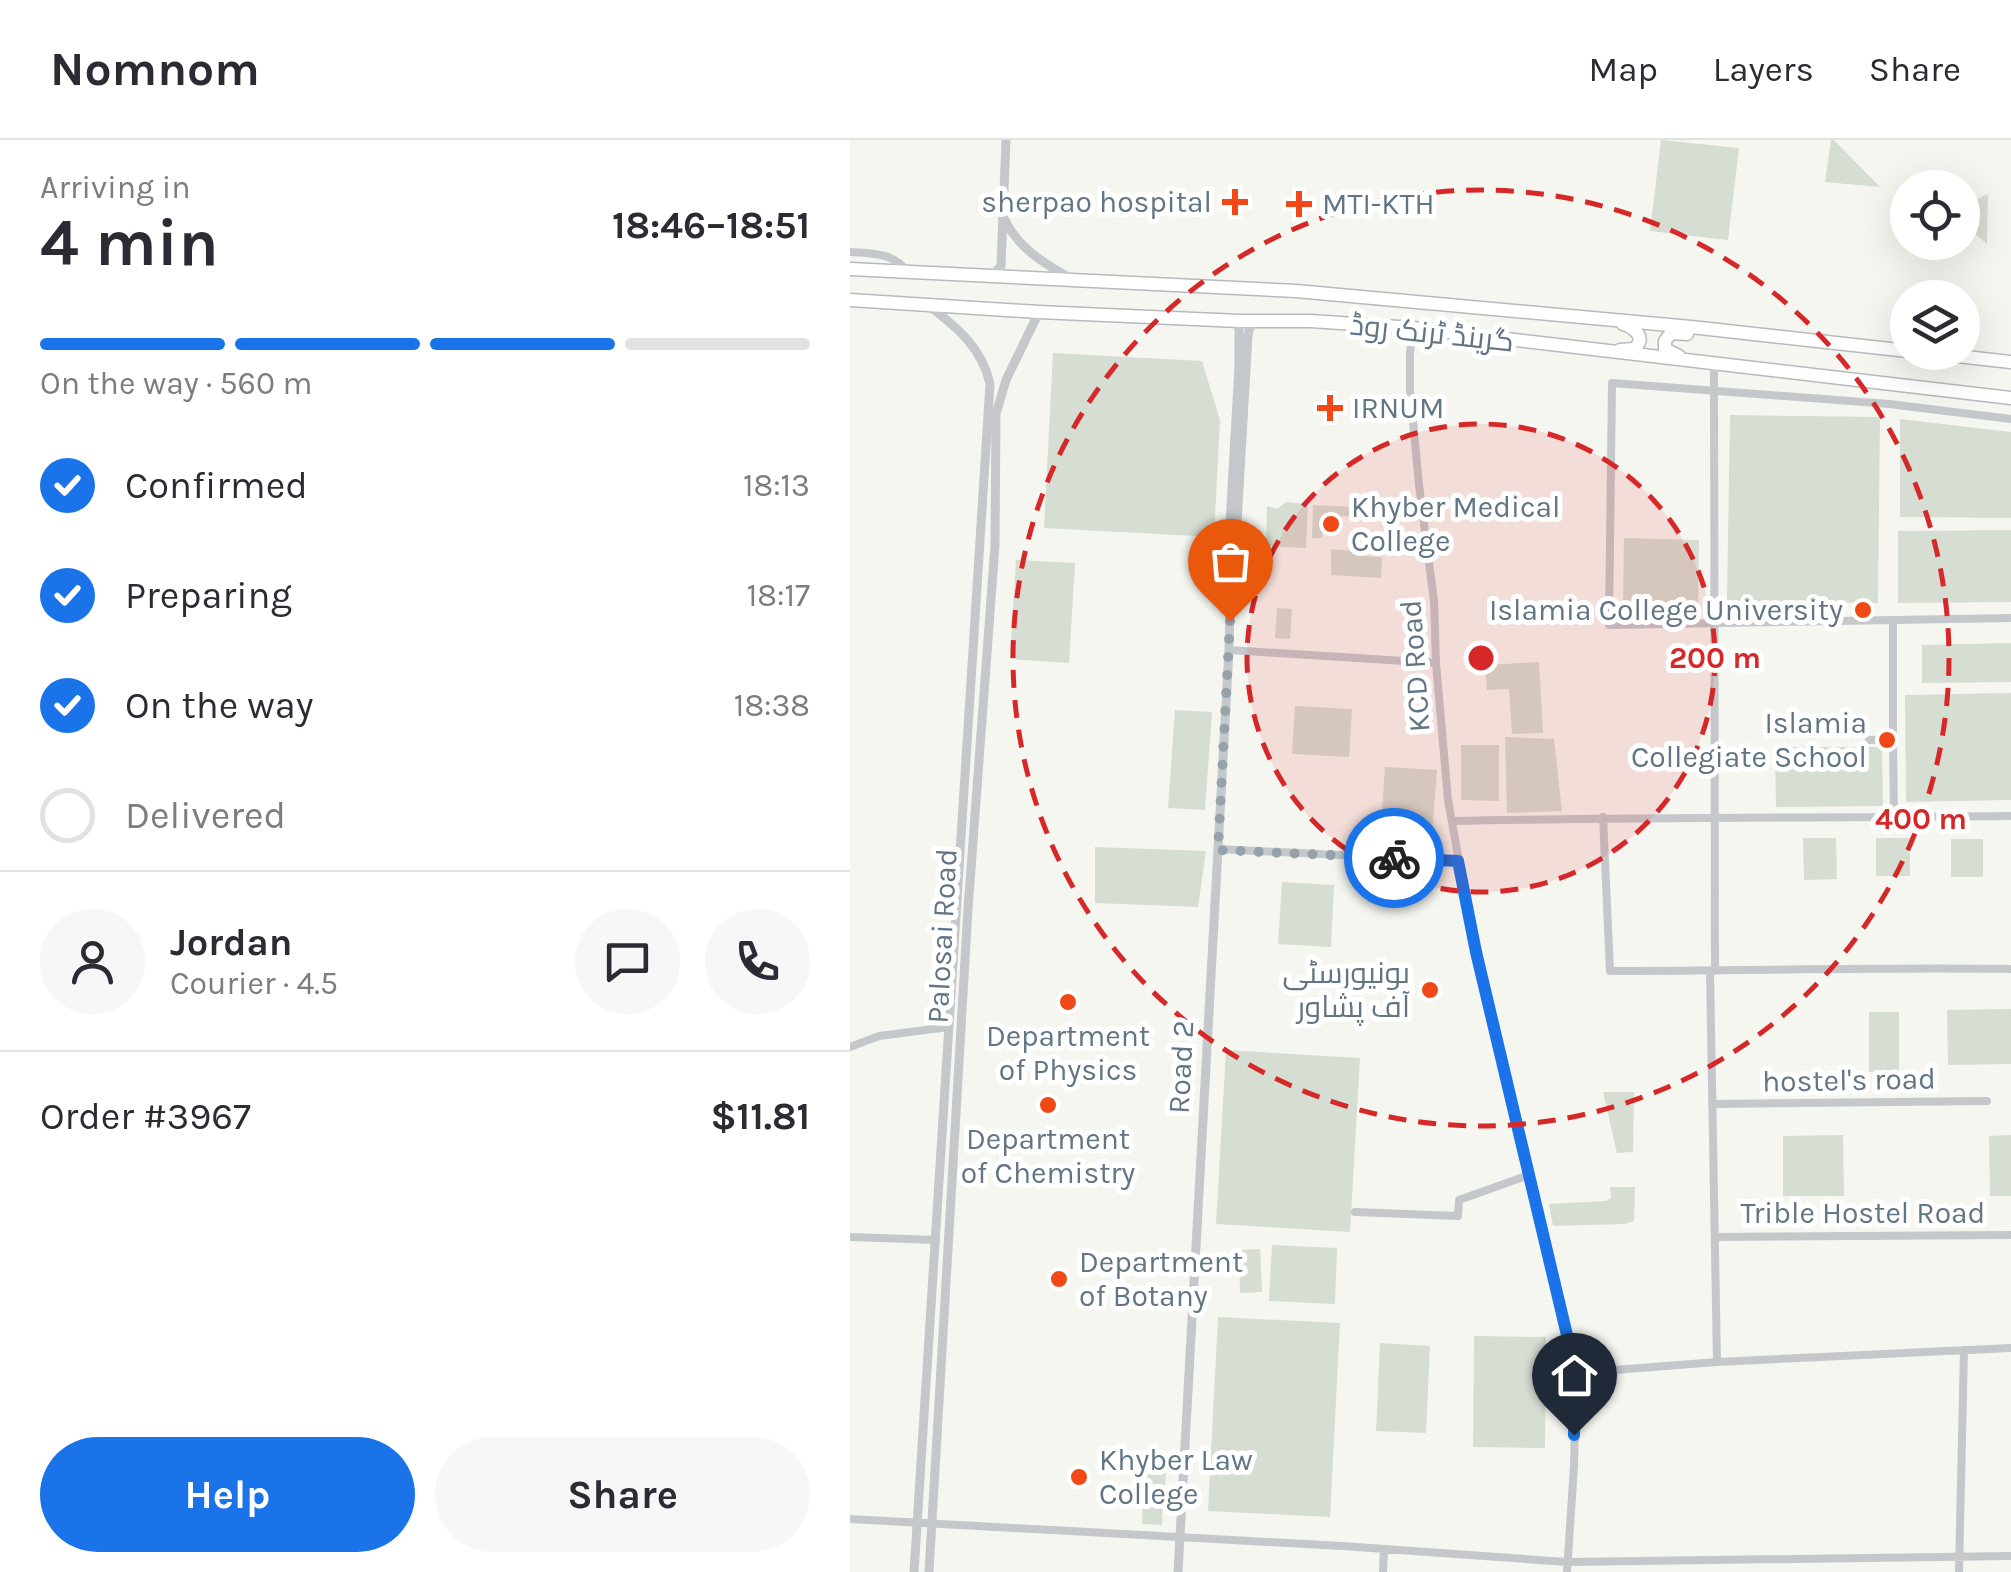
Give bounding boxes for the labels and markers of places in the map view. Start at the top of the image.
place label: sherpao hospital [981,184,1212,220]
place label: MTI-KTH [1322,186,1435,222]
marker: sherpao hospital [1222,189,1248,215]
marker: MTI-KTH [1286,191,1312,217]
place label: IRNUM [1352,390,1444,426]
marker: IRNUM [1317,395,1343,421]
place label: Khyber Medical College [1351,489,1560,559]
marker: Khyber Medical College [1320,513,1342,535]
pin [1188,519,1273,622]
place label: Islamia College University [1489,592,1843,628]
marker: Islamia College University [1852,599,1874,621]
centre of rings [1463,640,1499,676]
place label: Islamia Collegiate School [1631,705,1867,775]
marker: Islamia Collegiate School [1876,729,1898,751]
place label: یونیورسٹی آف پشاور [1282,955,1410,1026]
marker: یونیورسٹی آف پشاور [1419,979,1441,1001]
marker: Department of Physics [1057,991,1079,1013]
place label: Department of Physics [986,1018,1150,1088]
marker: Department of Chemistry [1037,1094,1059,1116]
place label: Department of Chemistry [961,1121,1135,1191]
place label: Department of Botany [1079,1244,1243,1314]
marker: Department of Botany [1048,1268,1070,1290]
pin [1532,1333,1617,1436]
place label: Khyber Law College [1099,1442,1253,1512]
marker: Khyber Law College [1068,1466,1090,1488]

